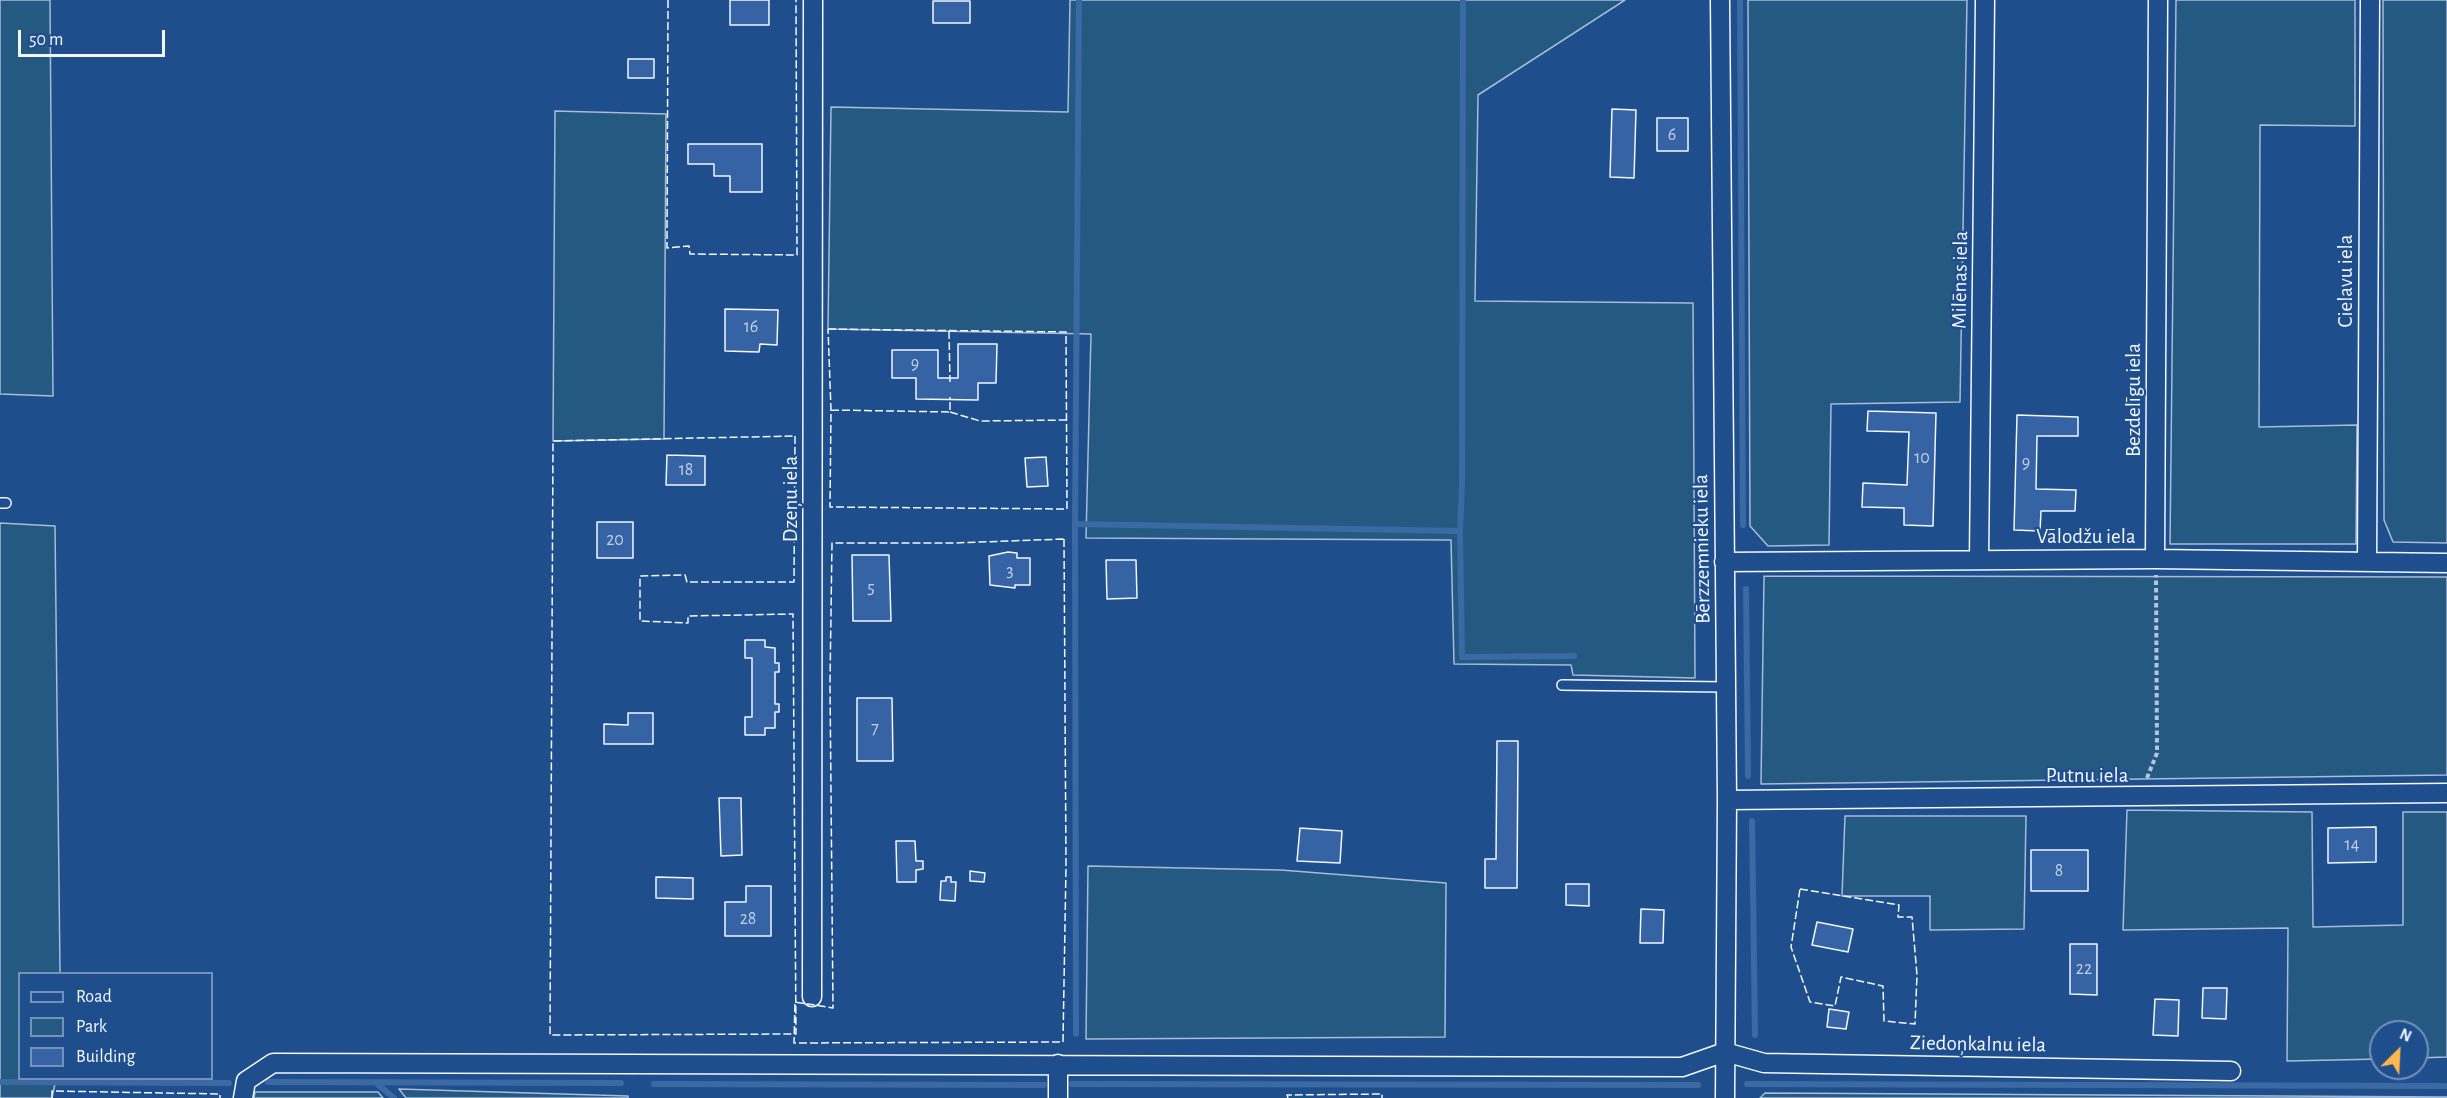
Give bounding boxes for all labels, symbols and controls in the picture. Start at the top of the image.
scale bar [21,18,168,56]
text: 50 m [29,31,63,49]
house number: 6 [1668,124,1676,146]
street label: Milēnas iela [1947,231,1973,329]
street label: Cielavu iela [2333,234,2359,328]
house number: 16 [744,316,758,338]
street label: Bezdelīgu iela [2121,343,2147,457]
house number: 9 [911,353,919,375]
house number: 10 [1914,447,1930,469]
house number: 9 [2022,452,2030,474]
street label: Dzeņu iela [778,456,804,542]
house number: 18 [679,459,693,481]
street label: Bērzzemnieku iela [1688,474,1716,624]
street label: Vālodžu iela [2036,524,2136,550]
house number: 20 [606,529,624,551]
house number: 3 [1006,560,1014,582]
house number: 5 [867,577,875,599]
house number: 7 [871,718,879,740]
street label: Putnu iela [2046,763,2128,789]
house number: 14 [2345,834,2359,856]
house number: 8 [2055,860,2063,882]
house number: 28 [740,908,756,930]
house number: 22 [2076,958,2092,980]
legend [18,972,213,1080]
text: Road [76,988,112,1006]
text: Park [76,1018,107,1036]
north arrow [2369,1020,2429,1080]
text: N [2397,1026,2414,1045]
street label: Ziedoņkalnu iela [1910,1030,2046,1058]
text: Building [76,1048,135,1066]

